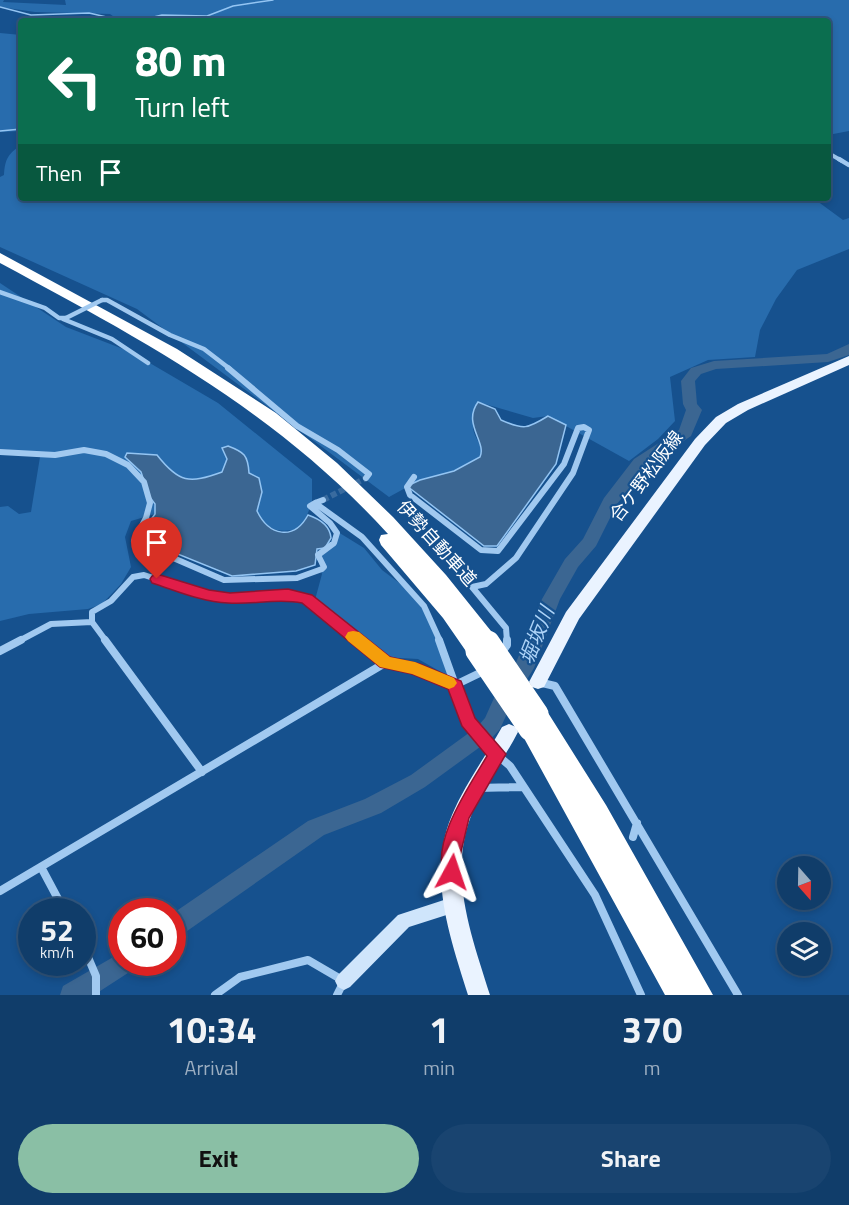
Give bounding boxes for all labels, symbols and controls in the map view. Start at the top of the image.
text: 80 m [135,28,227,92]
icon: left [36,42,114,120]
text: Turn left [135,86,229,127]
text: Then [36,156,82,190]
icon: arrive [94,156,127,189]
street label: 合ケ野松阪線 [603,425,689,527]
street label: 伊勢自動車道 [391,494,483,592]
pin [131,517,182,579]
icon: arrive [140,526,173,559]
water label: 堀坂川 [510,600,562,669]
position arrow [420,840,484,904]
north arrow [777,856,831,910]
map controls [777,856,831,976]
speed limit sign: 60 [108,898,186,976]
text: 52 [40,907,74,953]
button: layers [777,922,831,976]
text: km/h [40,941,74,964]
text: 10:34 [167,1002,257,1057]
text: 1 [429,1002,449,1057]
text: 370 [622,1002,682,1057]
text: Arrival [185,1052,239,1083]
text: min [423,1052,455,1083]
text: m [644,1052,660,1083]
button: Exit [18,1124,419,1193]
button: Share [431,1124,831,1193]

